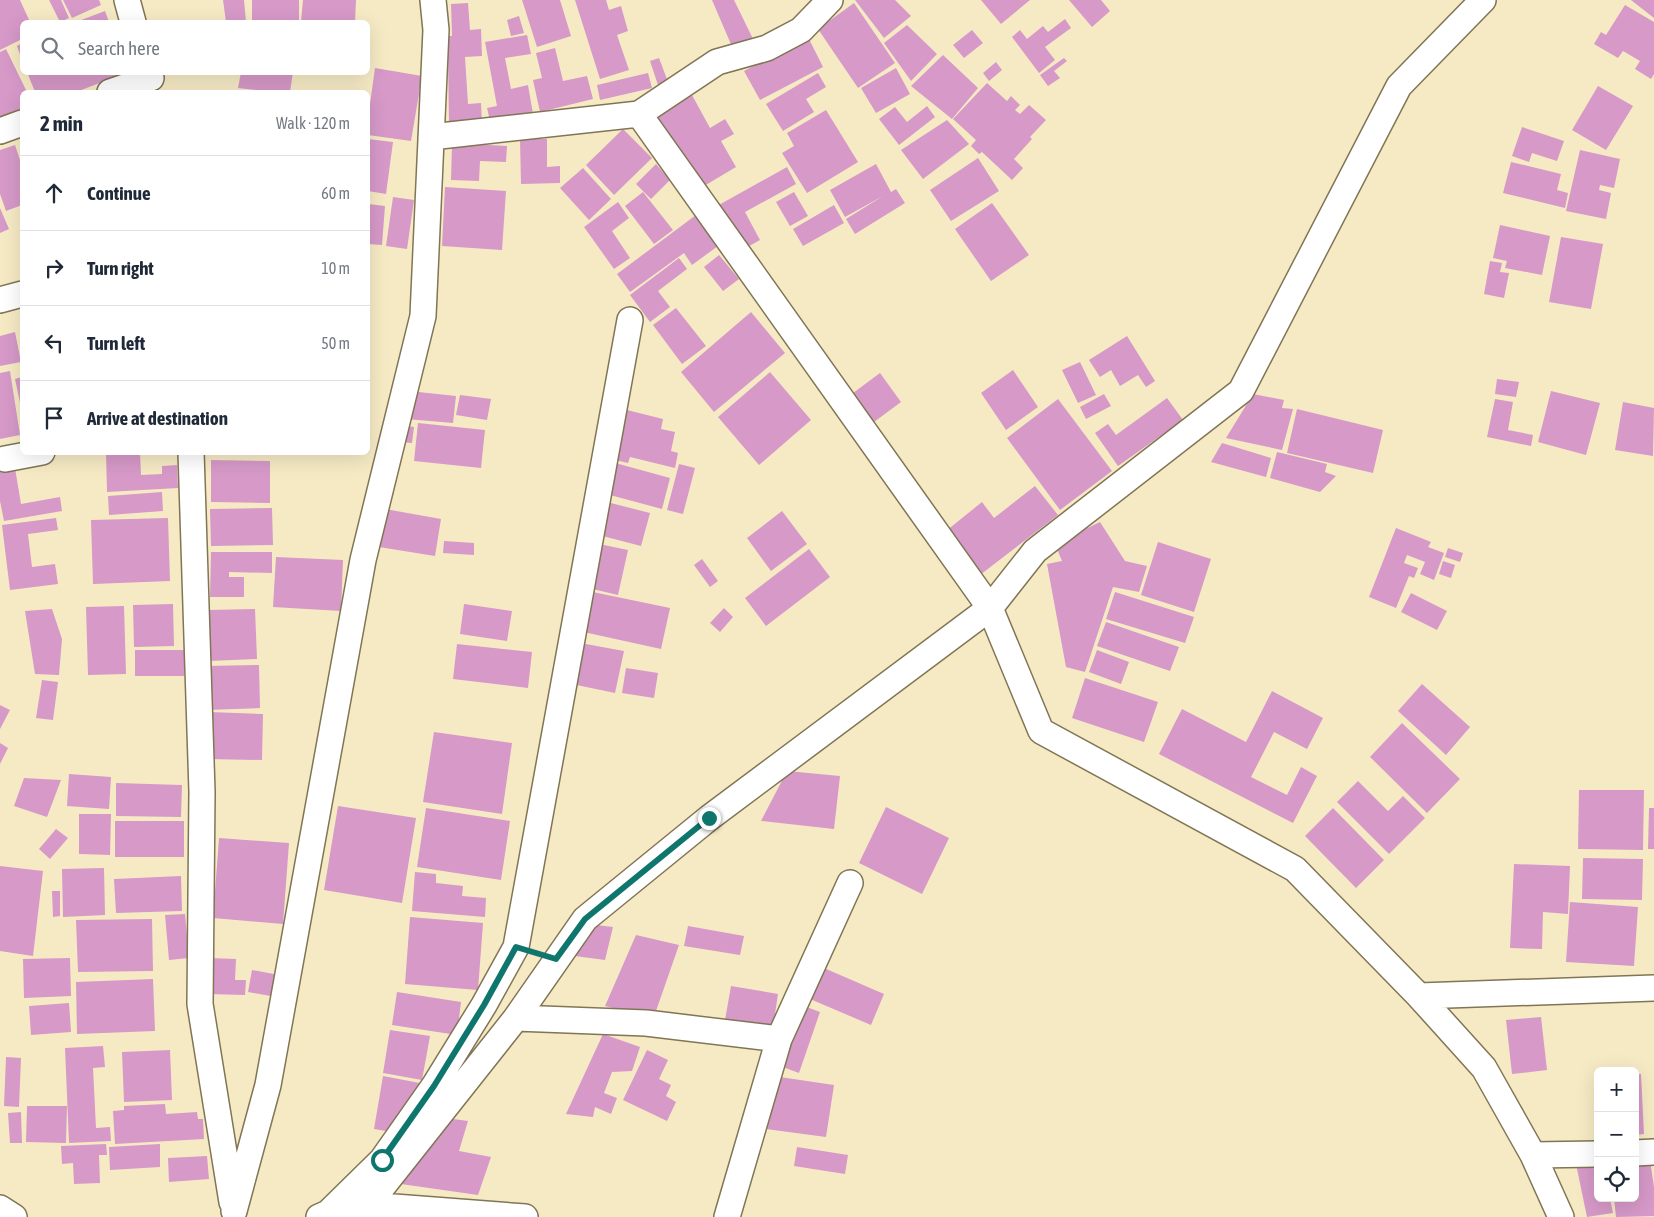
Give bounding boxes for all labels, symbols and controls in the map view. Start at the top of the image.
search box [20,20,370,75]
icon: search [38,34,66,62]
text: Search here [78,37,160,59]
text: 2 min [40,111,83,135]
text: Walk · 120 m [276,114,350,132]
icon: ahead [40,179,68,207]
text: Continue [87,182,151,204]
text: 60 m [321,184,350,202]
icon: right [40,254,68,282]
text: Turn right [87,257,154,279]
text: 10 m [321,259,350,277]
icon: left [40,329,68,357]
text: Turn left [87,332,145,354]
text: 50 m [321,334,350,352]
icon: arrive [40,404,68,432]
text: Arrive at destination [87,407,228,429]
route end [698,807,721,830]
map controls [1594,1067,1639,1202]
button: + [1594,1067,1639,1112]
button: − [1594,1112,1639,1157]
route start [371,1149,394,1172]
button: locate [1594,1157,1639,1202]

